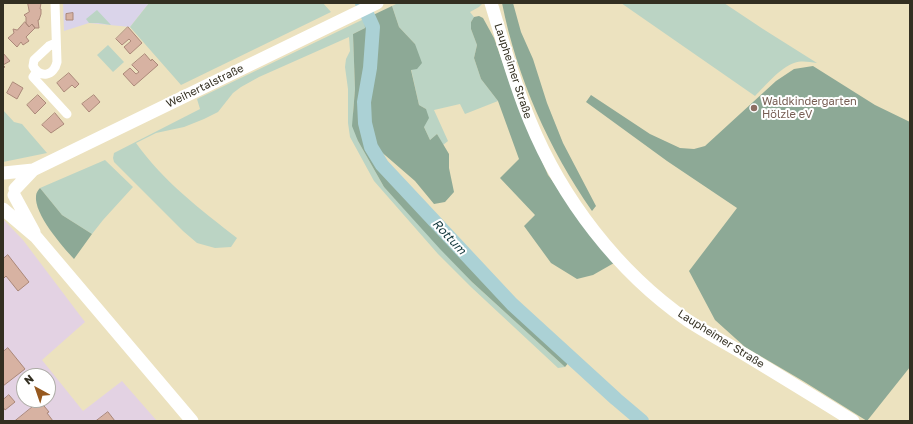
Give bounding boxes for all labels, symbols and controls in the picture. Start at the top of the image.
street label: Laupheimer Straße [491,22,535,120]
street label: Weihertalstraße [164,62,246,110]
place label: Waldkindergarten Hölzle eV [762,95,857,121]
marker: Waldkindergarten Hölzle eV [749,103,759,113]
water label: Rottum [429,217,469,257]
street label: Laupheimer Straße [675,307,767,371]
north arrow [16,368,56,408]
text: N [21,372,36,387]

